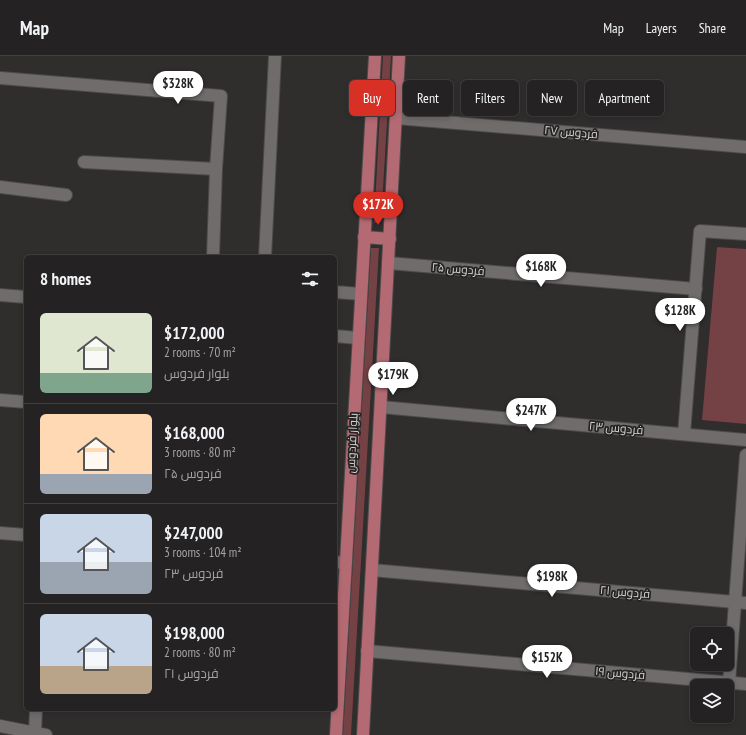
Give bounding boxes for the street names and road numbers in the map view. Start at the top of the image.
street label: فردوس ۲۷ [543,122,599,141]
street label: فردوس ۲۵ [431,259,485,278]
street label: بلوار فردوس [342,412,361,474]
street label: فردوس ۲۳ [588,418,644,437]
street label: فردوس ۲۱ [599,582,651,601]
street label: فردوس ۱۹ [594,663,646,682]

